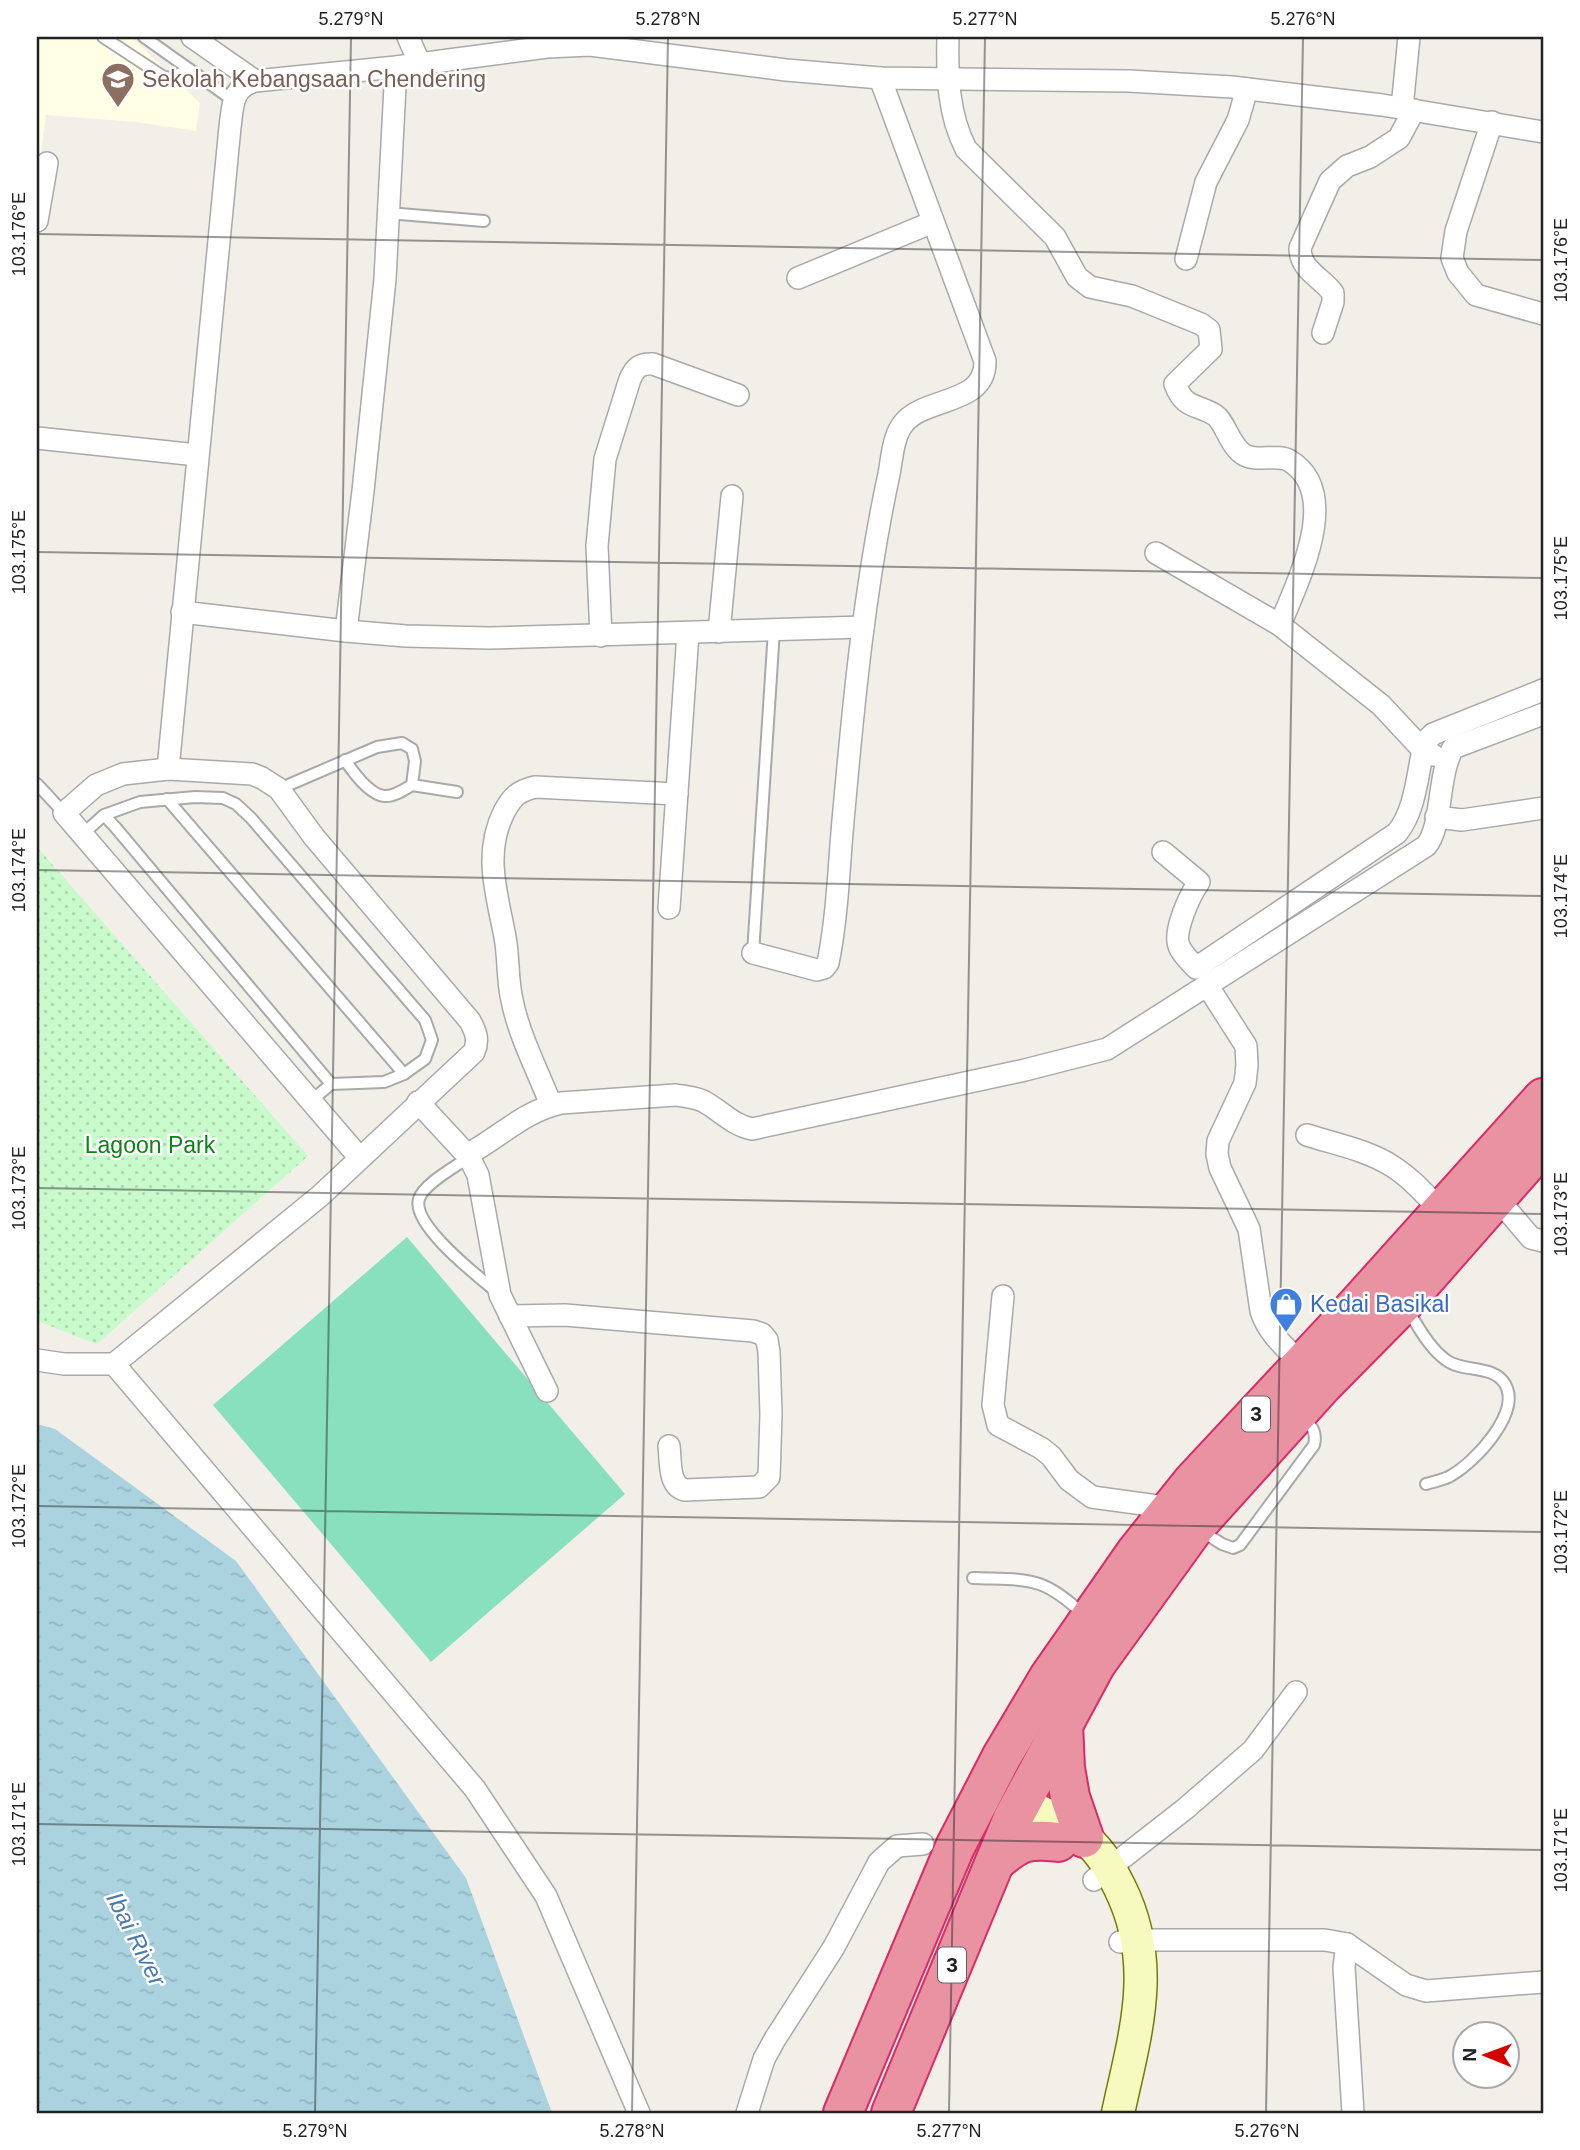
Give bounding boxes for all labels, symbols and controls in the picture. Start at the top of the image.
text: 5.279°N [318,9,384,29]
text: 5.278°N [635,9,701,29]
text: 5.277°N [952,9,1018,29]
text: 5.276°N [1270,9,1336,29]
school or university icon: Sekolah Kebangsaan Chendering [99,60,137,109]
place label: Sekolah Kebangsaan Chendering [142,66,486,92]
text: 103.176°E [9,192,29,276]
text: 103.176°E [1551,218,1571,302]
text: 103.175°E [9,510,29,594]
text: 103.175°E [1551,536,1571,620]
text: 103.174°E [9,828,29,912]
text: 103.174°E [1551,854,1571,938]
park label: Lagoon Park [85,1132,216,1158]
text: 103.173°E [9,1146,29,1230]
text: 103.173°E [1551,1172,1571,1256]
shop icon: Kedai Basikal [1267,1285,1305,1334]
place label: Kedai Basikal [1310,1291,1449,1317]
road number: 3 [1242,1396,1270,1432]
text: 103.172°E [9,1464,29,1548]
text: 103.172°E [1551,1490,1571,1574]
text: 103.171°E [9,1782,29,1866]
text: 103.171°E [1551,1808,1571,1892]
water label: Ibai River [101,1887,172,1991]
road number: 3 [938,1948,966,1982]
north arrow [1450,2021,1520,2090]
text: N [1459,2048,1480,2062]
text: 5.279°N [282,2121,348,2141]
text: 5.278°N [599,2121,665,2141]
text: 5.277°N [916,2121,982,2141]
text: 5.276°N [1234,2121,1300,2141]

